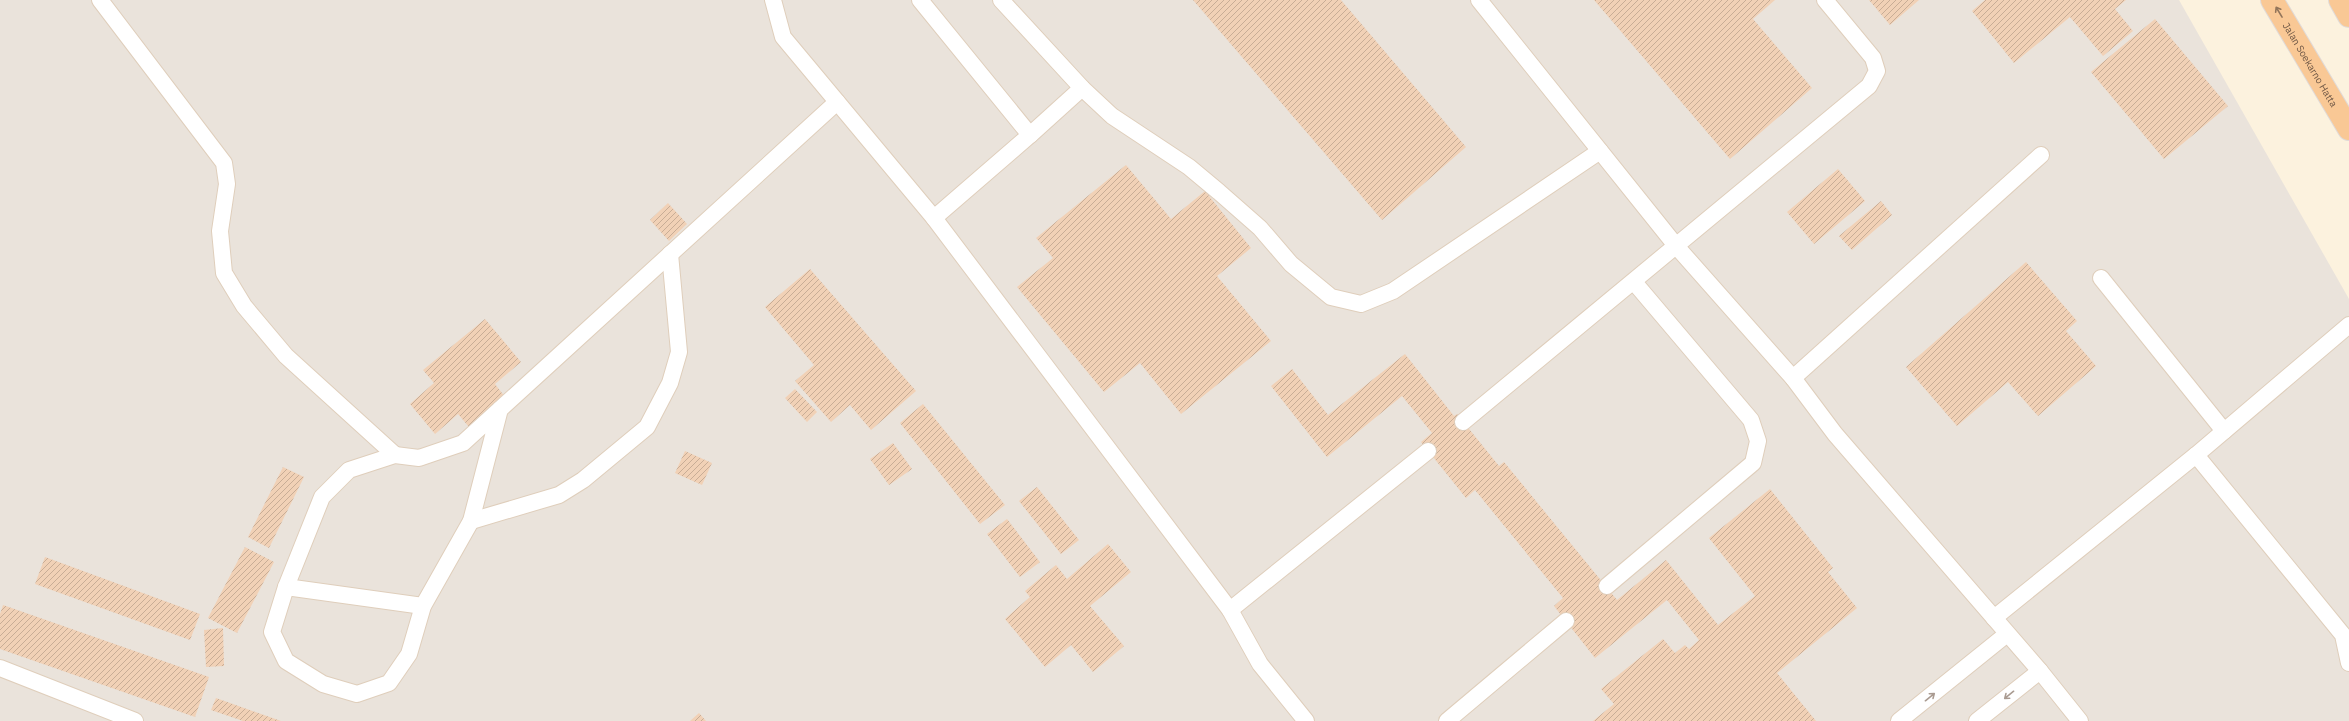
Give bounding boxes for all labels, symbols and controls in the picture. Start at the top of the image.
one-way arrow [2275,7,2283,18]
street label: Jalan Soekarno Hatta [2280,20,2341,110]
one-way arrow [2004,691,2015,700]
one-way arrow [1924,692,1935,701]

